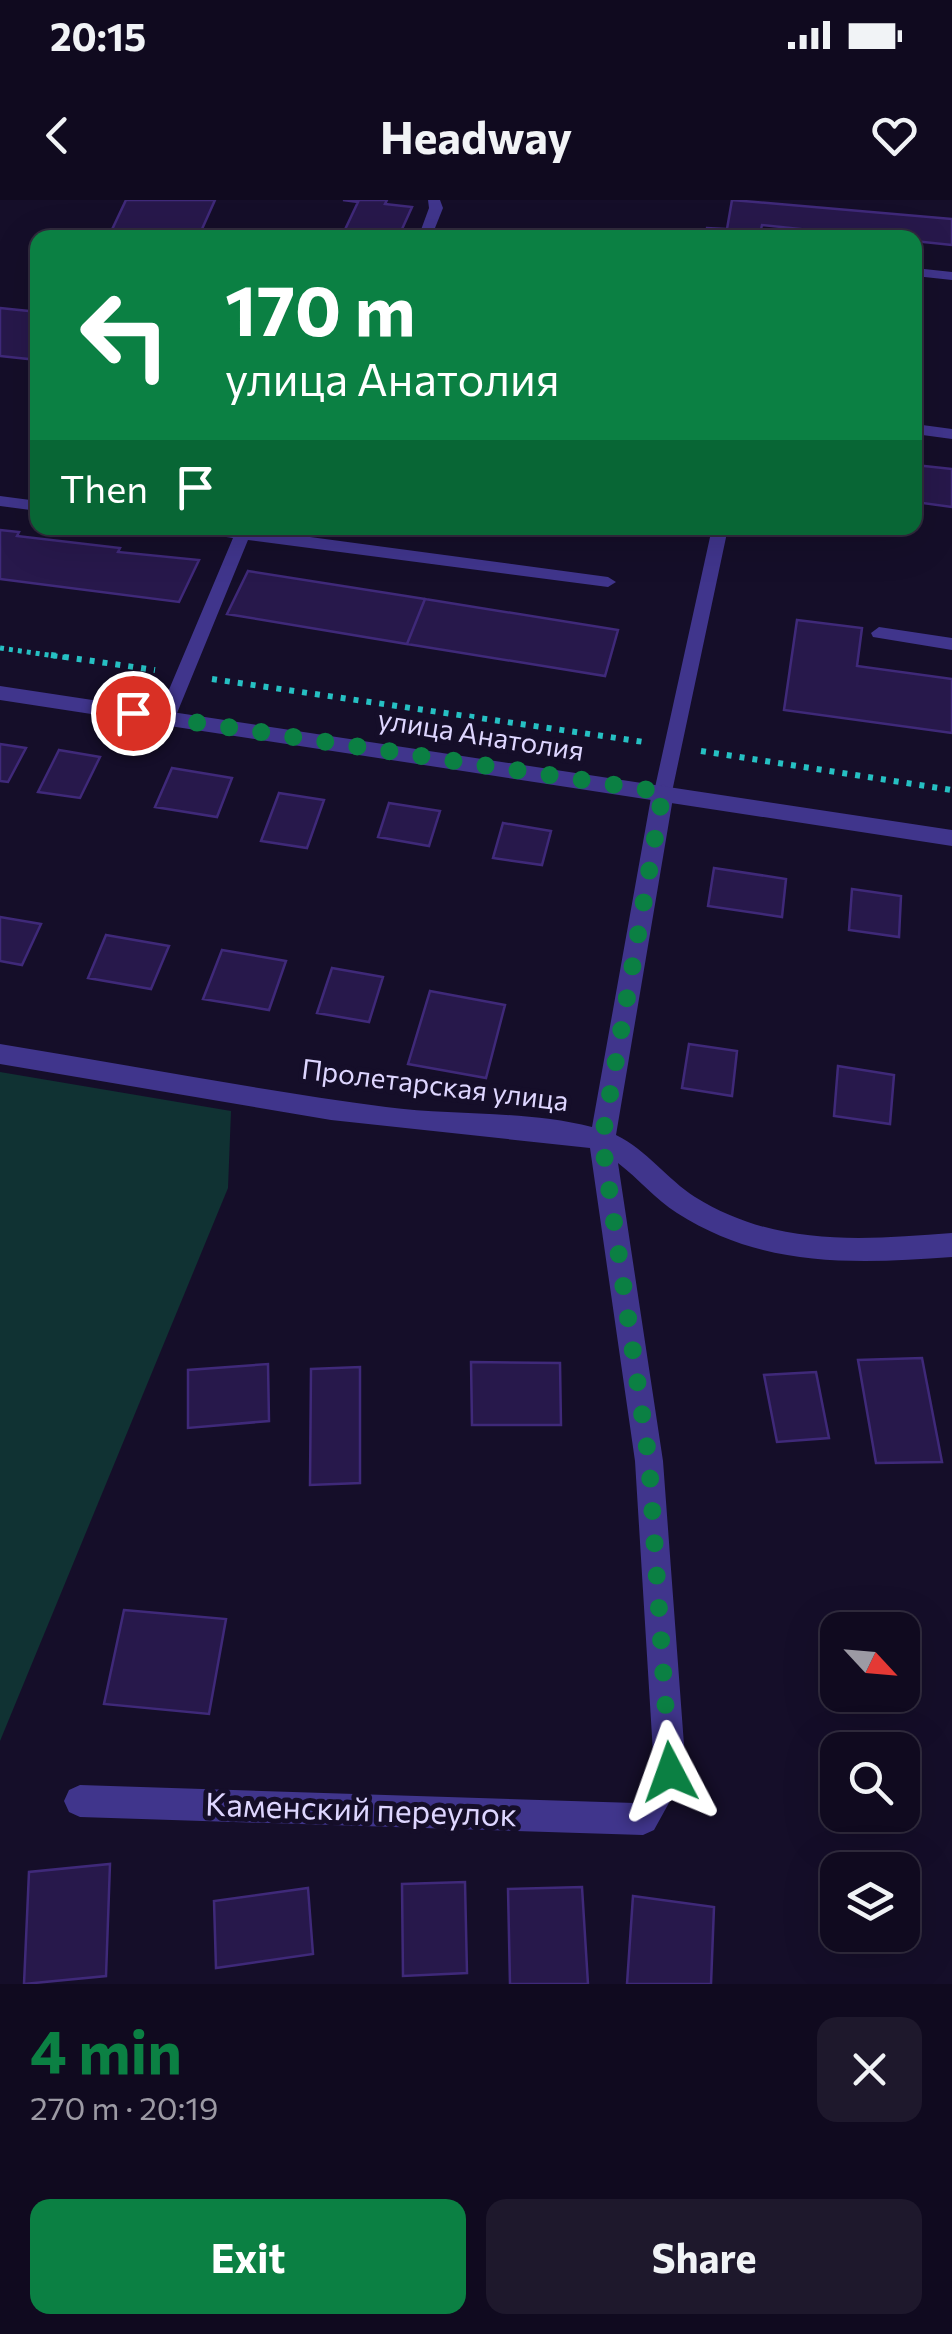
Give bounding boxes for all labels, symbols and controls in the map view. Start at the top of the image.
text: 20:15 [50,12,146,59]
icon: back [30,108,85,163]
text: Headway [380,108,572,163]
icon: heart [867,108,922,163]
text: 170 m [225,265,416,350]
icon: left [60,270,190,400]
text: улица Анатолия [225,350,560,405]
icon: arrive [168,460,223,515]
text: Then [60,464,148,511]
pin [91,671,176,756]
icon: arrive [106,686,161,741]
street label: улица Анатолия [376,701,587,767]
street label: Пролетарская улица [300,1051,571,1117]
north arrow [820,1612,920,1712]
map controls [820,1612,920,1952]
position arrow [618,1720,722,1824]
button: search [820,1732,920,1832]
street label: Каменский переулок [204,1783,518,1833]
button: layers [820,1852,920,1952]
text: 4 min [30,2013,182,2086]
button: close [817,2017,922,2122]
text: 270 m · 20:19 [30,2087,218,2127]
button: Exit [30,2199,466,2314]
button: Share [486,2199,922,2314]

